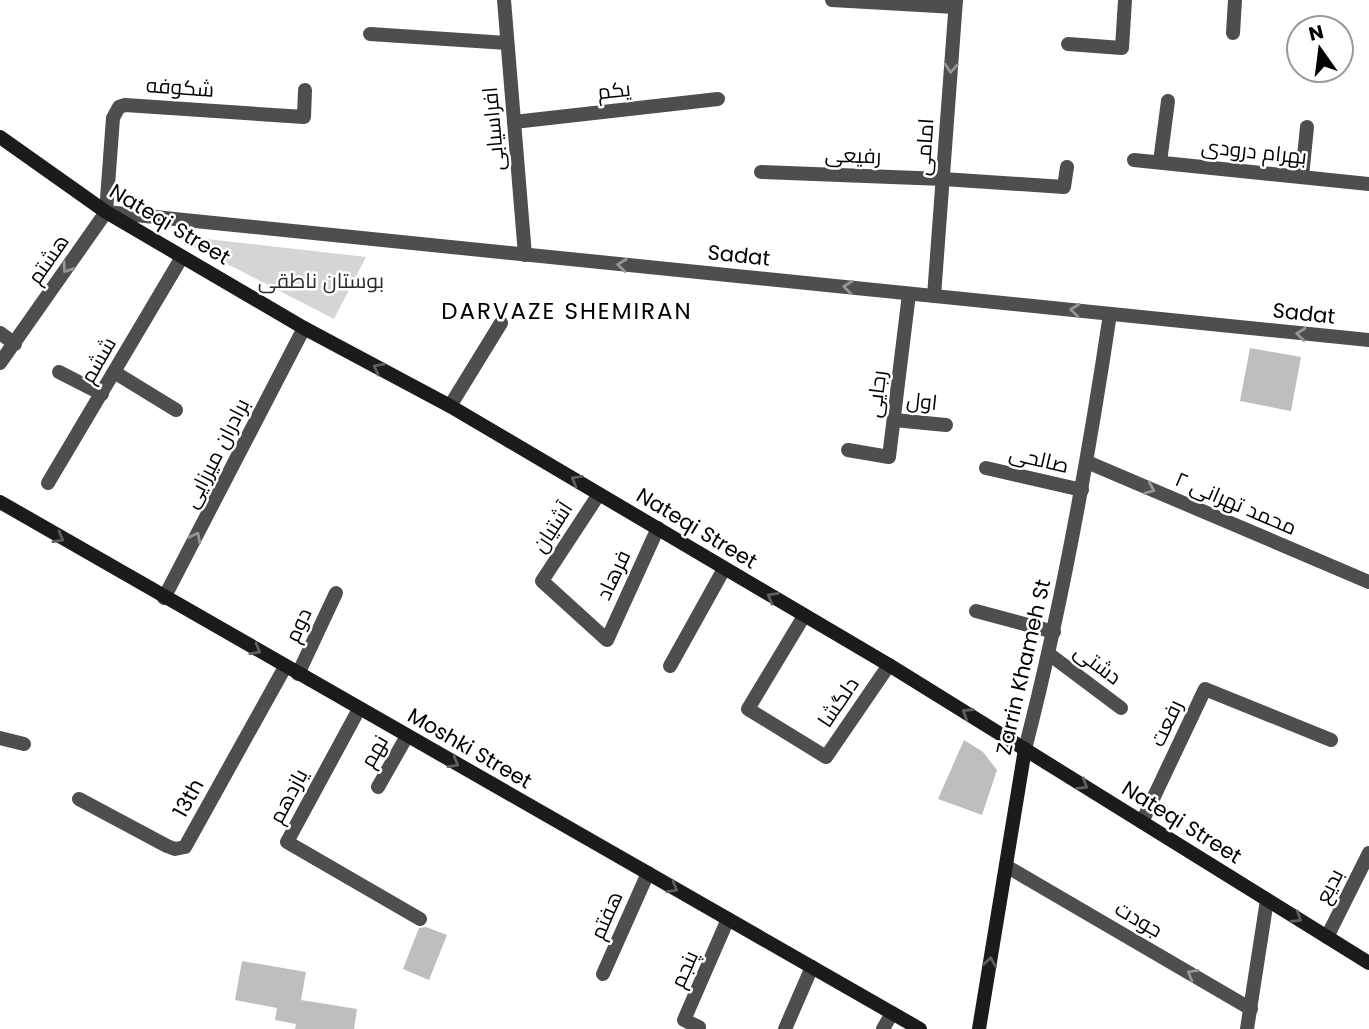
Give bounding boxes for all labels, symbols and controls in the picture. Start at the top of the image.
north arrow [1285,14,1355,84]
text: N [1306,18,1326,48]
one-way arrow [944,63,959,74]
street label: شکوفه [145,70,215,104]
street label: یکم [596,74,632,106]
street label: افراسیابی [475,86,511,172]
street label: امامی [908,117,940,177]
street label: بهرام درودی [1200,131,1308,171]
street label: رفیعی [824,140,882,170]
street label: Nateqi Street [104,177,236,271]
street label: هشتم [20,228,76,290]
street label: Sadat [706,237,772,273]
one-way arrow [616,257,628,272]
one-way arrow [63,260,75,273]
park label: بوستان ناطقی [258,266,384,295]
one-way arrow [843,280,854,295]
district label: DARVAZE SHEMIRAN [441,295,693,327]
street label: Sadat [1271,295,1337,331]
one-way arrow [1069,303,1081,318]
one-way arrow [1295,326,1307,341]
street label: ششم [73,331,123,389]
one-way arrow [373,363,385,376]
street label: رجایی [859,369,893,419]
street label: اول [905,385,939,417]
street label: برادران میرزایی [176,393,256,513]
street label: صالحی [1006,438,1072,480]
street label: محمد تهرانی ۲ [1171,464,1301,542]
one-way arrow [571,475,584,488]
street label: Nateqi Street [631,481,763,575]
one-way arrow [1143,481,1155,495]
street label: آشتیان [525,496,579,558]
one-way arrow [51,529,64,542]
one-way arrow [187,532,201,544]
street label: فرهاد [589,545,637,605]
street label: Zarrin Khameh St [989,576,1057,758]
one-way arrow [766,592,779,605]
street label: دوم [278,603,318,647]
street label: دشتی [1068,637,1128,691]
one-way arrow [249,642,262,655]
street label: دلگشا [811,671,865,733]
street label: رفعت [1143,695,1189,751]
street label: Moshki Street [403,701,537,795]
one-way arrow [961,709,974,722]
street label: نهم [353,729,395,773]
one-way arrow [446,755,459,768]
street label: یازدهم [262,763,315,828]
street label: 13th [166,773,210,823]
street label: Nateqi Street [1117,774,1247,870]
one-way arrow [1075,777,1088,790]
street label: بدیع [1308,864,1350,908]
one-way arrow [665,879,678,892]
street label: هفتم [583,886,629,944]
street label: جودت [1110,894,1168,944]
one-way arrow [1289,910,1302,923]
street label: پنجم [663,945,705,992]
one-way arrow [982,956,997,968]
one-way arrow [1187,969,1199,982]

